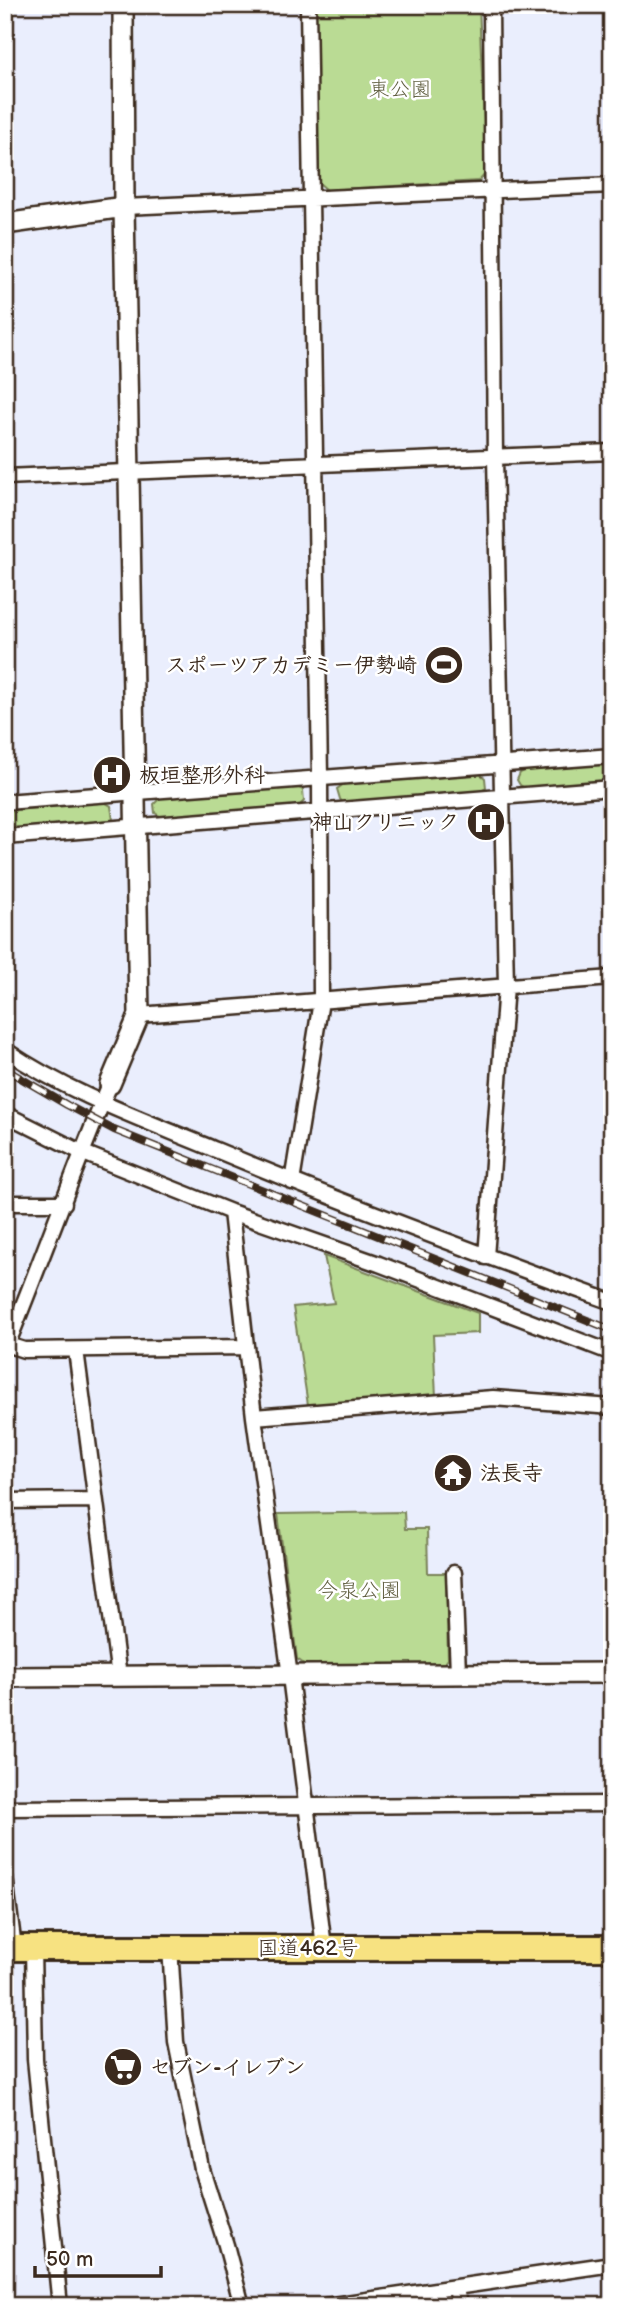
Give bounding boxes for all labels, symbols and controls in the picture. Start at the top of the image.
park label: 東公園 [369,77,432,102]
sports icon: スポーツアカデミー伊勢崎 [423,644,465,686]
place label: スポーツアカデミー伊勢崎 [165,653,417,678]
hospital icon: 板垣整形外科 [91,754,133,796]
place label: 板垣整形外科 [139,763,265,788]
hospital icon: 神山クリニック [465,801,507,843]
place label: 神山クリニック [312,810,459,835]
temple icon: 法長寺 [432,1452,474,1494]
place label: 法長寺 [480,1461,543,1486]
park label: 今泉公園 [317,1578,401,1603]
street label: 国道462号 [257,1936,359,1961]
supermarket icon: セブン-イレブン [102,2046,144,2088]
place label: セブン-イレブン [150,2055,306,2080]
scale bar [35,2234,161,2278]
text: 50 m [46,2247,93,2272]

